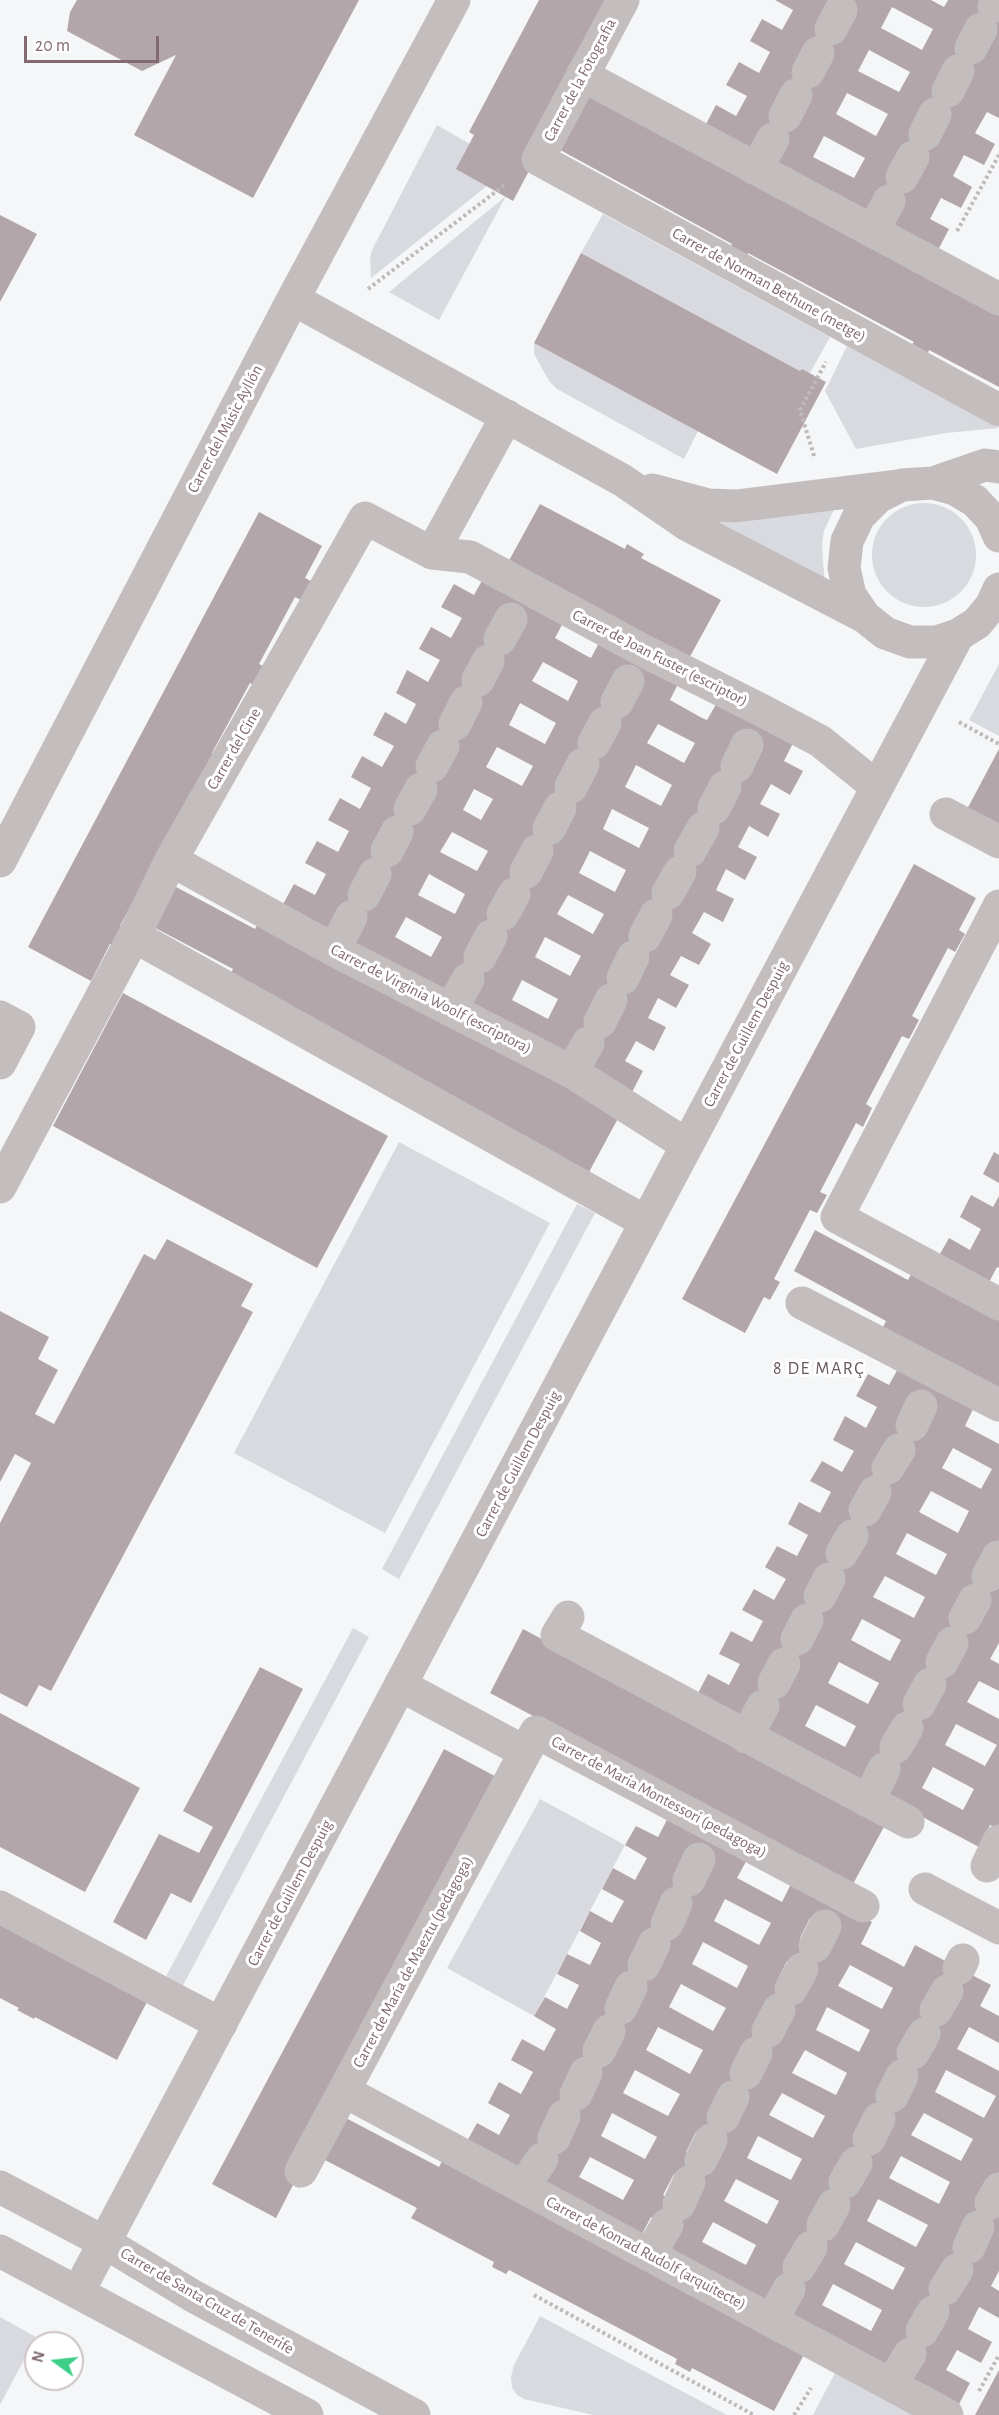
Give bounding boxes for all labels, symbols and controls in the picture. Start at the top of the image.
street label: Carrer de la Fotografia [539,15,621,145]
scale bar [27,24,162,62]
text: 20 m [35,37,70,55]
street label: Carrer de Norman Bethune (metge) [669,224,869,346]
street label: Carrer del Músic Ayllón [183,362,267,496]
street label: Carrer de Joan Fuster (escriptor) [569,605,751,711]
street label: Carrer del Cine [203,705,265,793]
street label: Carrer de Virginia Woolf (escriptora) [327,940,535,1058]
street label: Carrer de Guillem Despuig [699,958,793,1110]
district label: 8 DE MARÇ [773,1358,865,1380]
street label: Carrer de Guillem Despuig [471,1388,565,1540]
street label: Carrer de Maria Montessori (pedagoga) [548,1732,770,1862]
street label: Carrer de Guillem Despuig [243,1817,337,1969]
street label: Carrer de María de Maeztu (pedagoga) [349,1853,477,2071]
street label: Carrer de Konrad Rudolf (arquitecte) [543,2192,749,2314]
street label: Carrer de Santa Cruz de Tenerife [117,2243,297,2359]
north arrow [24,2331,84,2391]
text: N [29,2349,48,2364]

